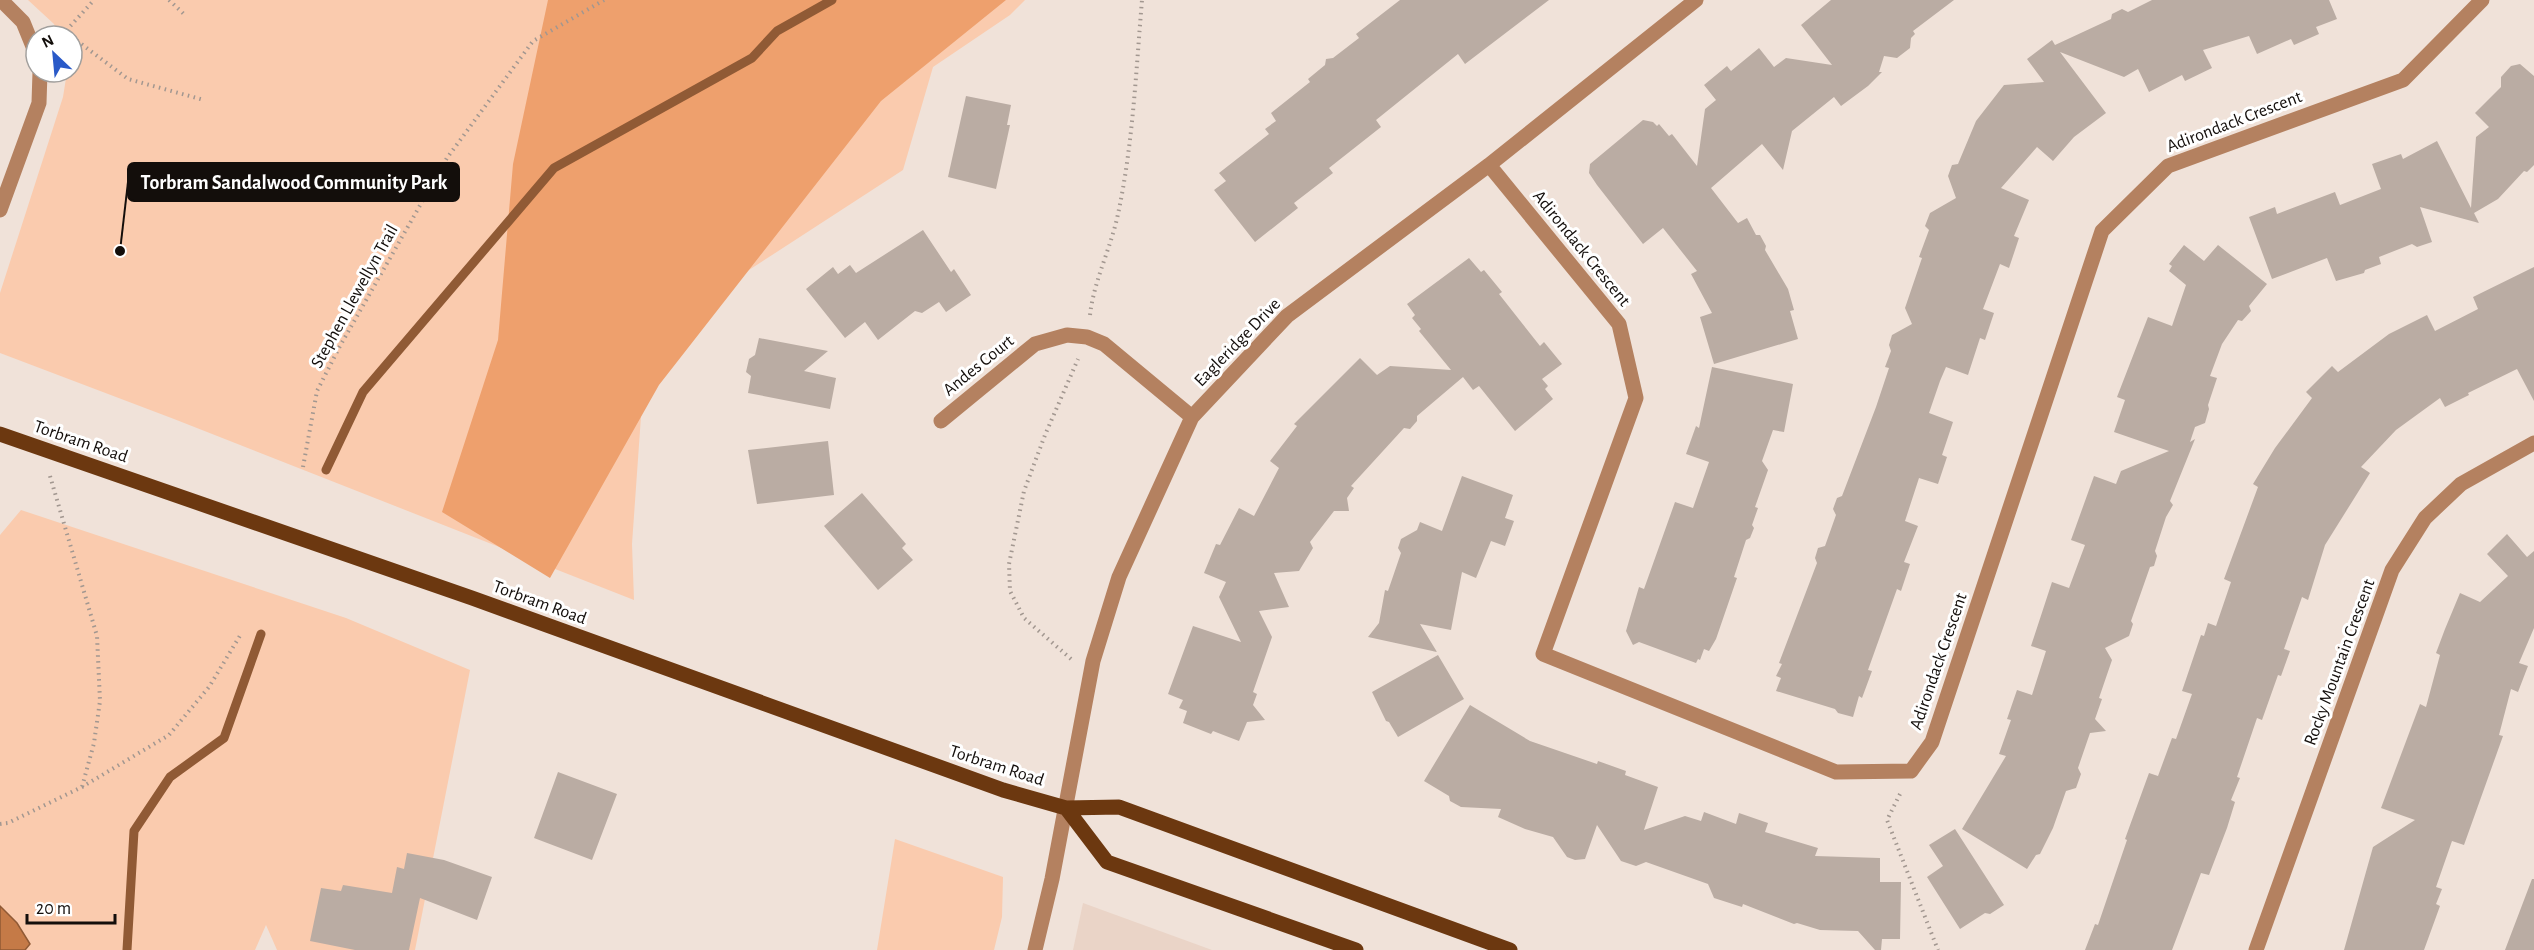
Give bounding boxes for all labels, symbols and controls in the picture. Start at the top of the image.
north arrow [24,24,84,84]
text: N [39,32,56,51]
street label: Adirondack Crescent [2164,88,2305,156]
callout: Torbram Sandalwood Community Park [128,163,459,201]
text: Torbram Sandalwood Community Park [141,173,447,193]
street label: Adirondack Crescent [1529,187,1633,310]
street label: Stephen Llewellyn Trail [308,222,402,371]
street label: Eagleridge Drive [1191,295,1284,390]
street label: Andes Court [940,332,1018,400]
street label: Torbram Road [31,417,130,466]
street label: Rocky Mountain Crescent [2301,577,2379,748]
street label: Torbram Road [490,578,589,628]
street label: Adirondack Crescent [1907,590,1971,732]
street label: Torbram Road [947,742,1046,790]
scale bar [27,887,116,925]
text: 20 m [36,900,71,918]

